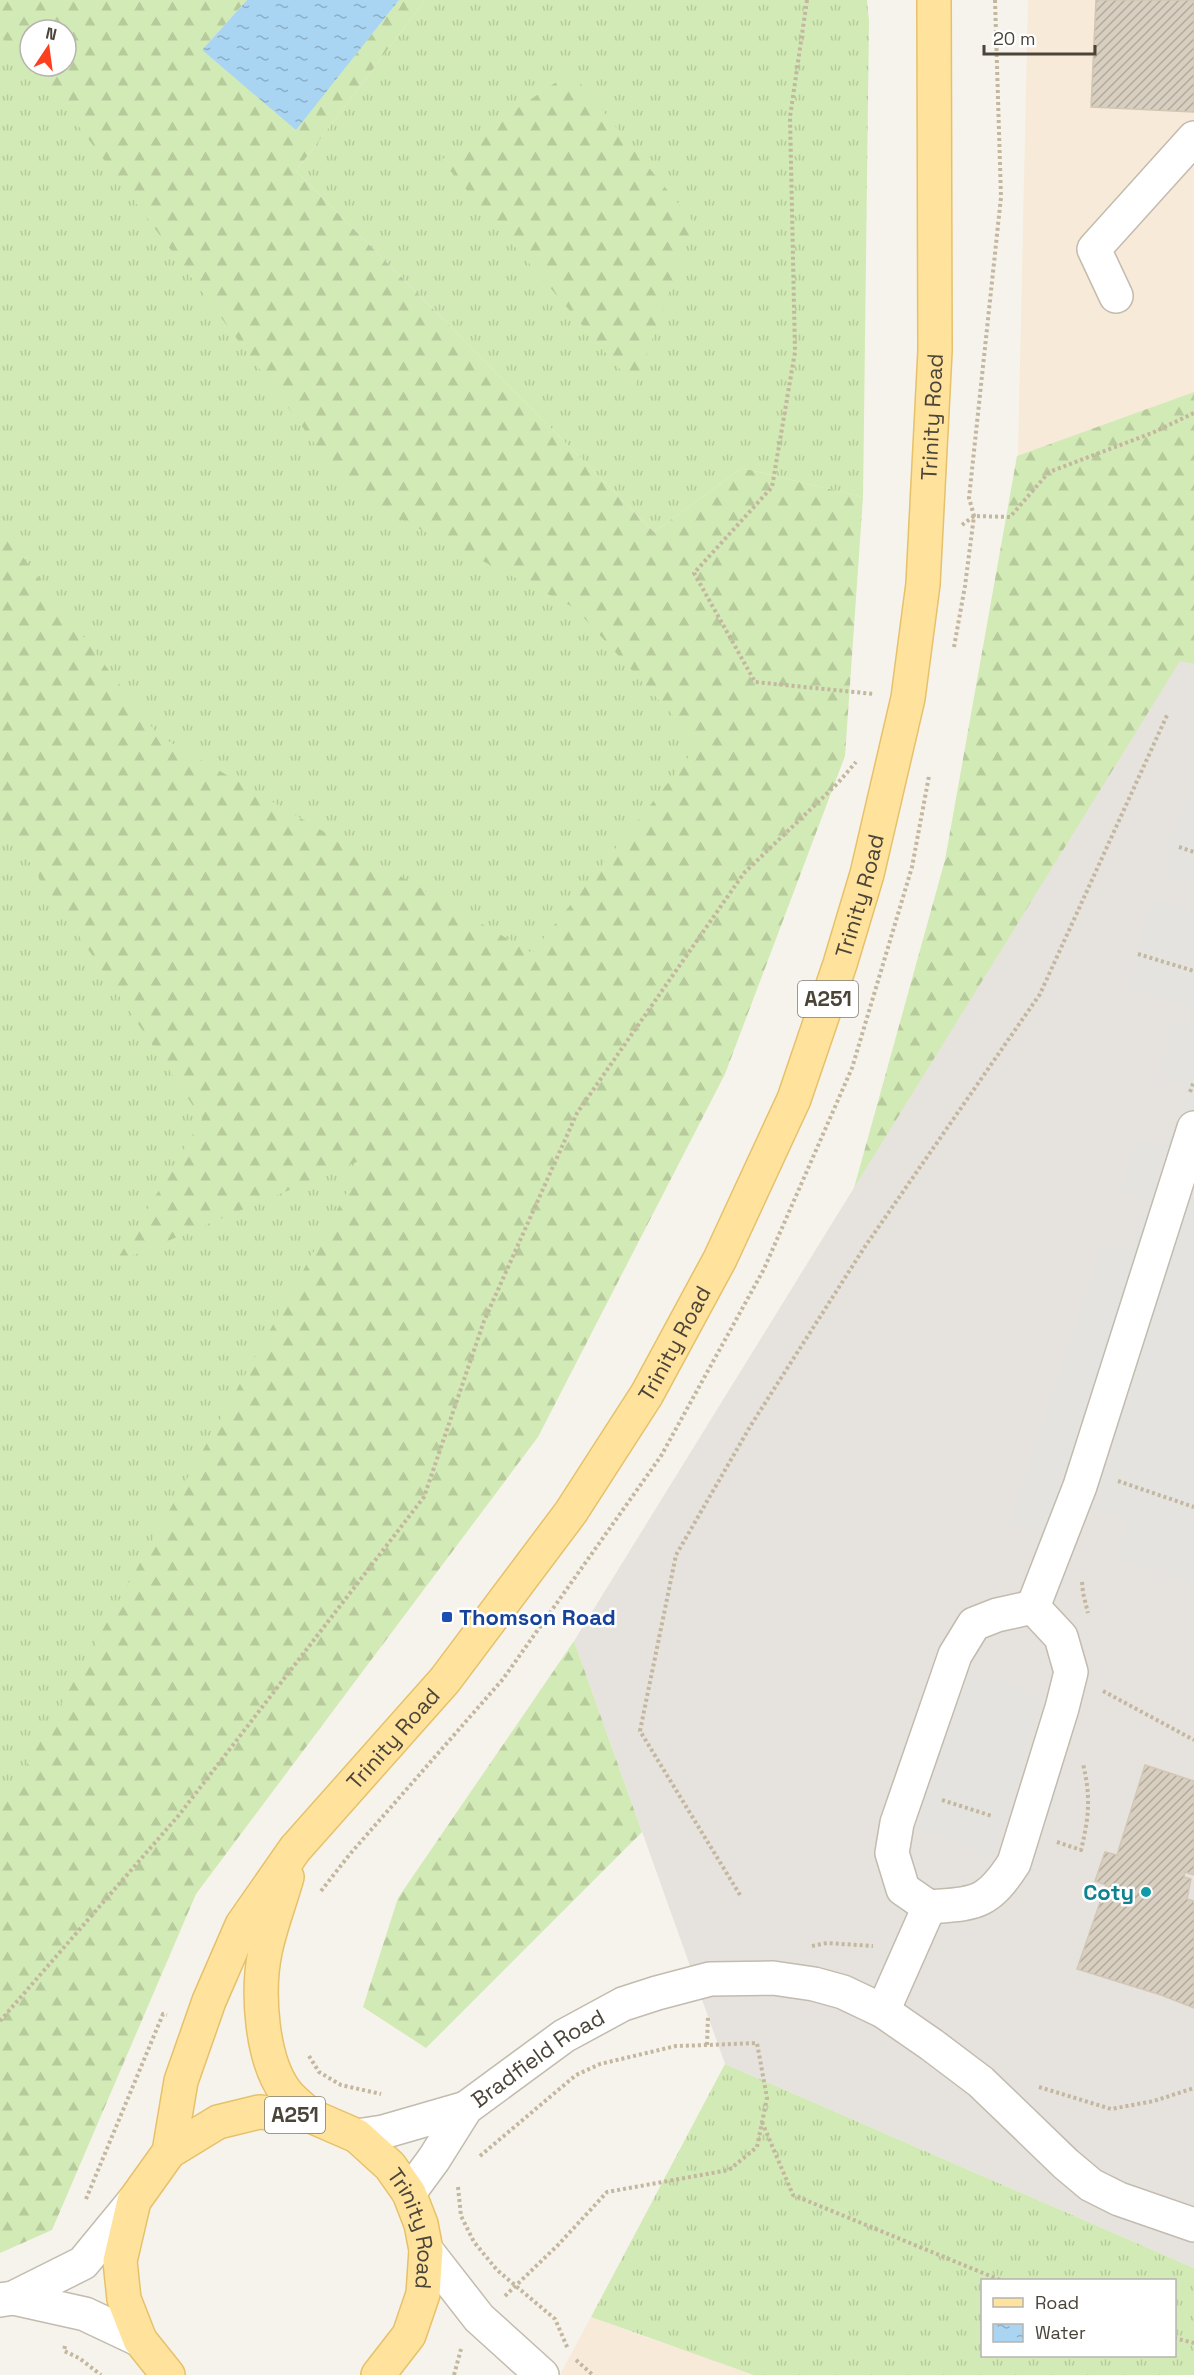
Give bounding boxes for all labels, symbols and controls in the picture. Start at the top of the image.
north arrow [18,18,78,78]
scale bar [984,18,1095,56]
text: N [44,22,59,45]
text: 20 m [993,27,1036,50]
street label: Trinity Road [914,353,949,481]
street label: Trinity Road [829,831,890,961]
road number: A251 [798,981,858,1017]
street label: Trinity Road [632,1281,717,1407]
place label: Thomson Road [459,1603,616,1631]
marker: Thomson Road [440,1610,454,1624]
street label: Trinity Road [340,1682,446,1795]
place label: Coty [1083,1878,1134,1906]
marker: Coty [1139,1885,1153,1899]
street label: Bradfield Road [465,2003,609,2114]
road number: A251 [265,2097,325,2133]
street label: Trinity Road [381,2162,440,2290]
legend [981,2279,1176,2357]
text: Road [1035,2291,1079,2314]
text: Water [1035,2321,1086,2344]

